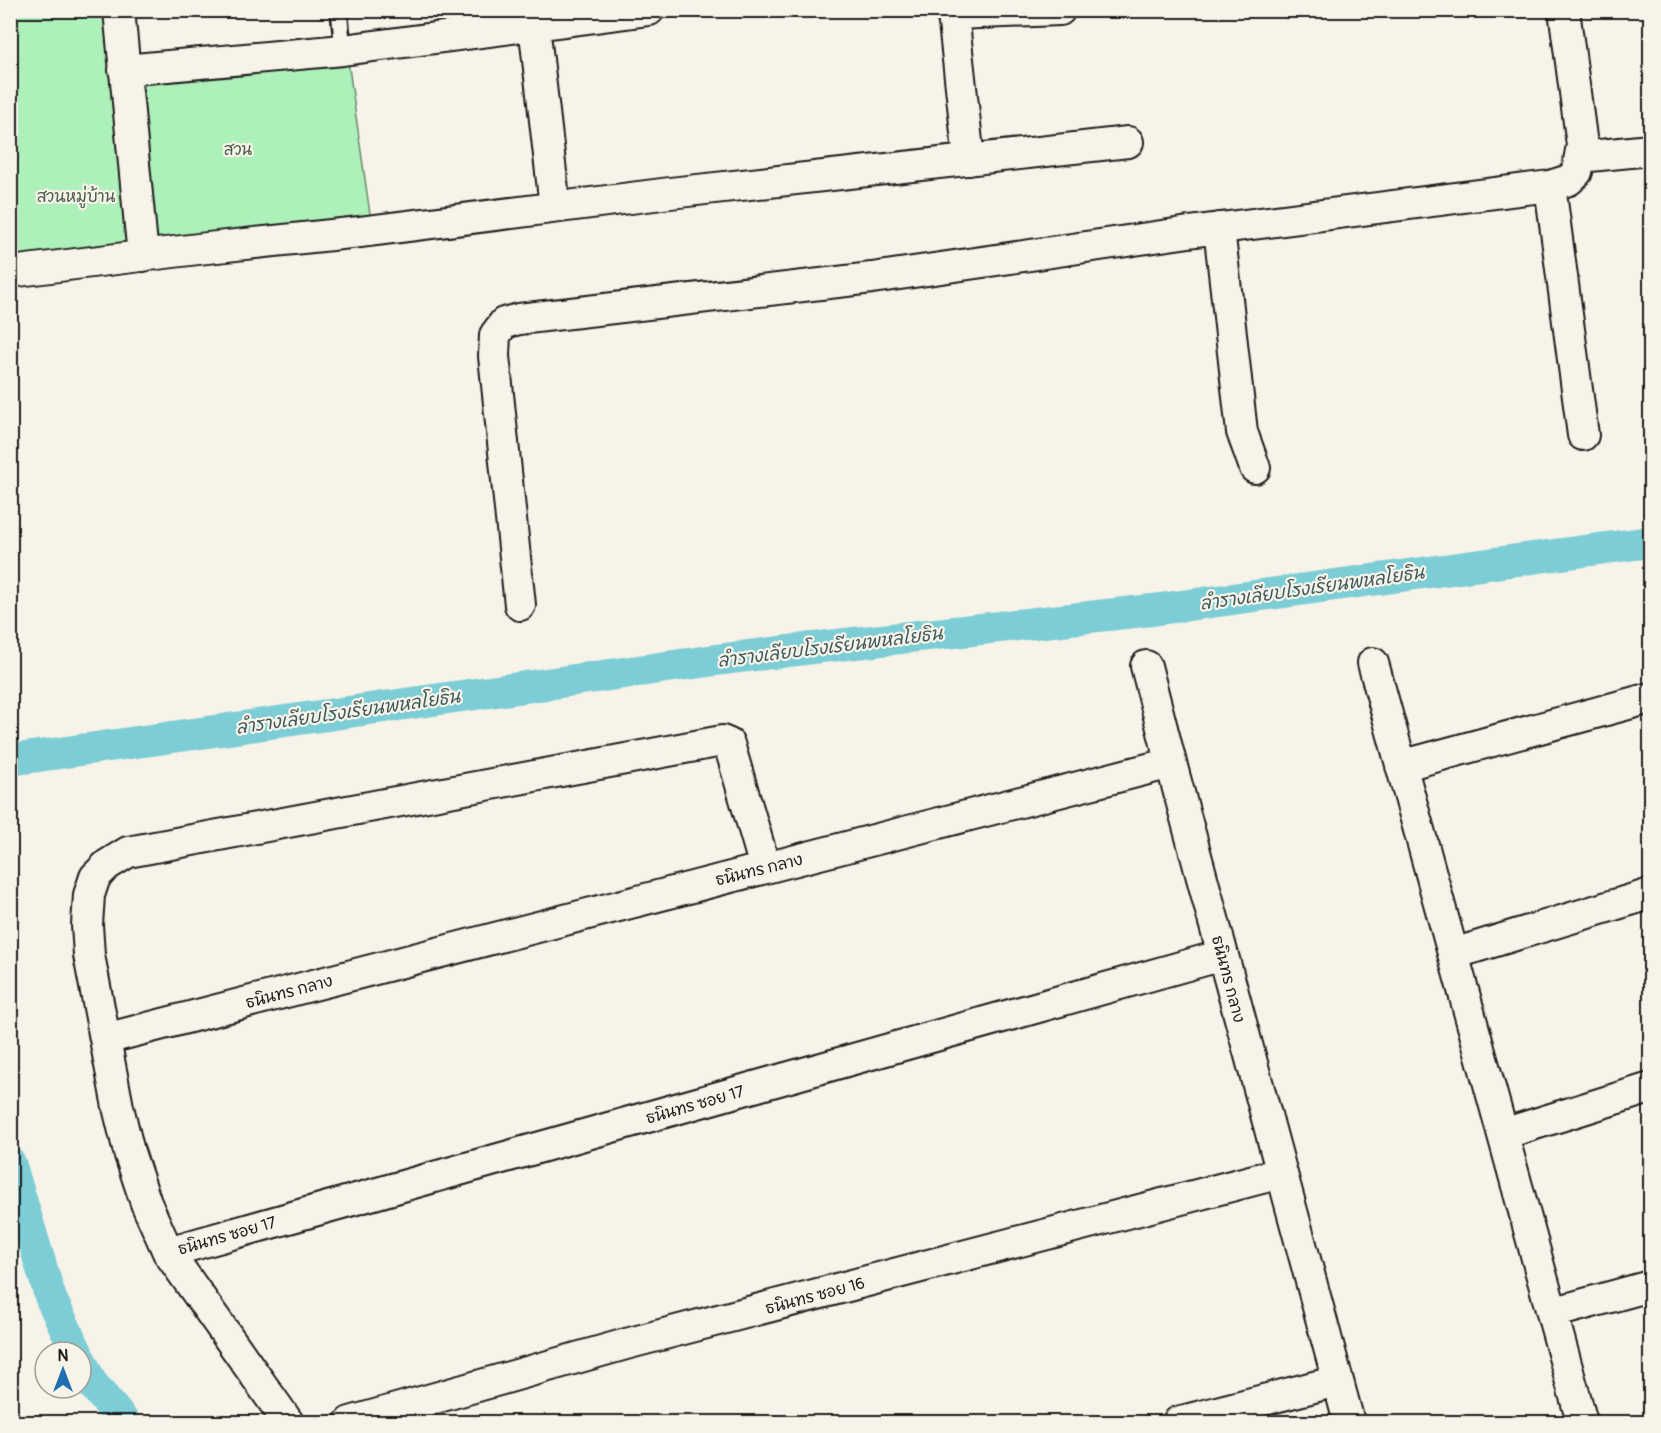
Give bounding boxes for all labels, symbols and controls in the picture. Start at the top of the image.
park label: สวน [224,140,253,160]
park label: สวนหมู่บ้าน [37,185,116,209]
water label: ลำรางเลียบโรงเรียนพหลโยธิน [1198,560,1427,616]
water label: ลำรางเลียบโรงเรียนพหลโยธิน [716,621,945,673]
water label: ลำรางเลียบโรงเรียนพหลโยธิน [234,684,463,740]
street label: ธนินทร กลาง [713,849,805,890]
street label: ธนินทร กลาง [1207,933,1250,1025]
street label: ธนินทร กลาง [243,970,335,1013]
street label: ธนินทร ซอย 17 [644,1080,747,1129]
street label: ธนินทร ซอย 17 [176,1211,279,1260]
street label: ธนินทร ซอย 16 [763,1272,867,1319]
north arrow [33,1340,93,1400]
text: N [58,1346,69,1366]

